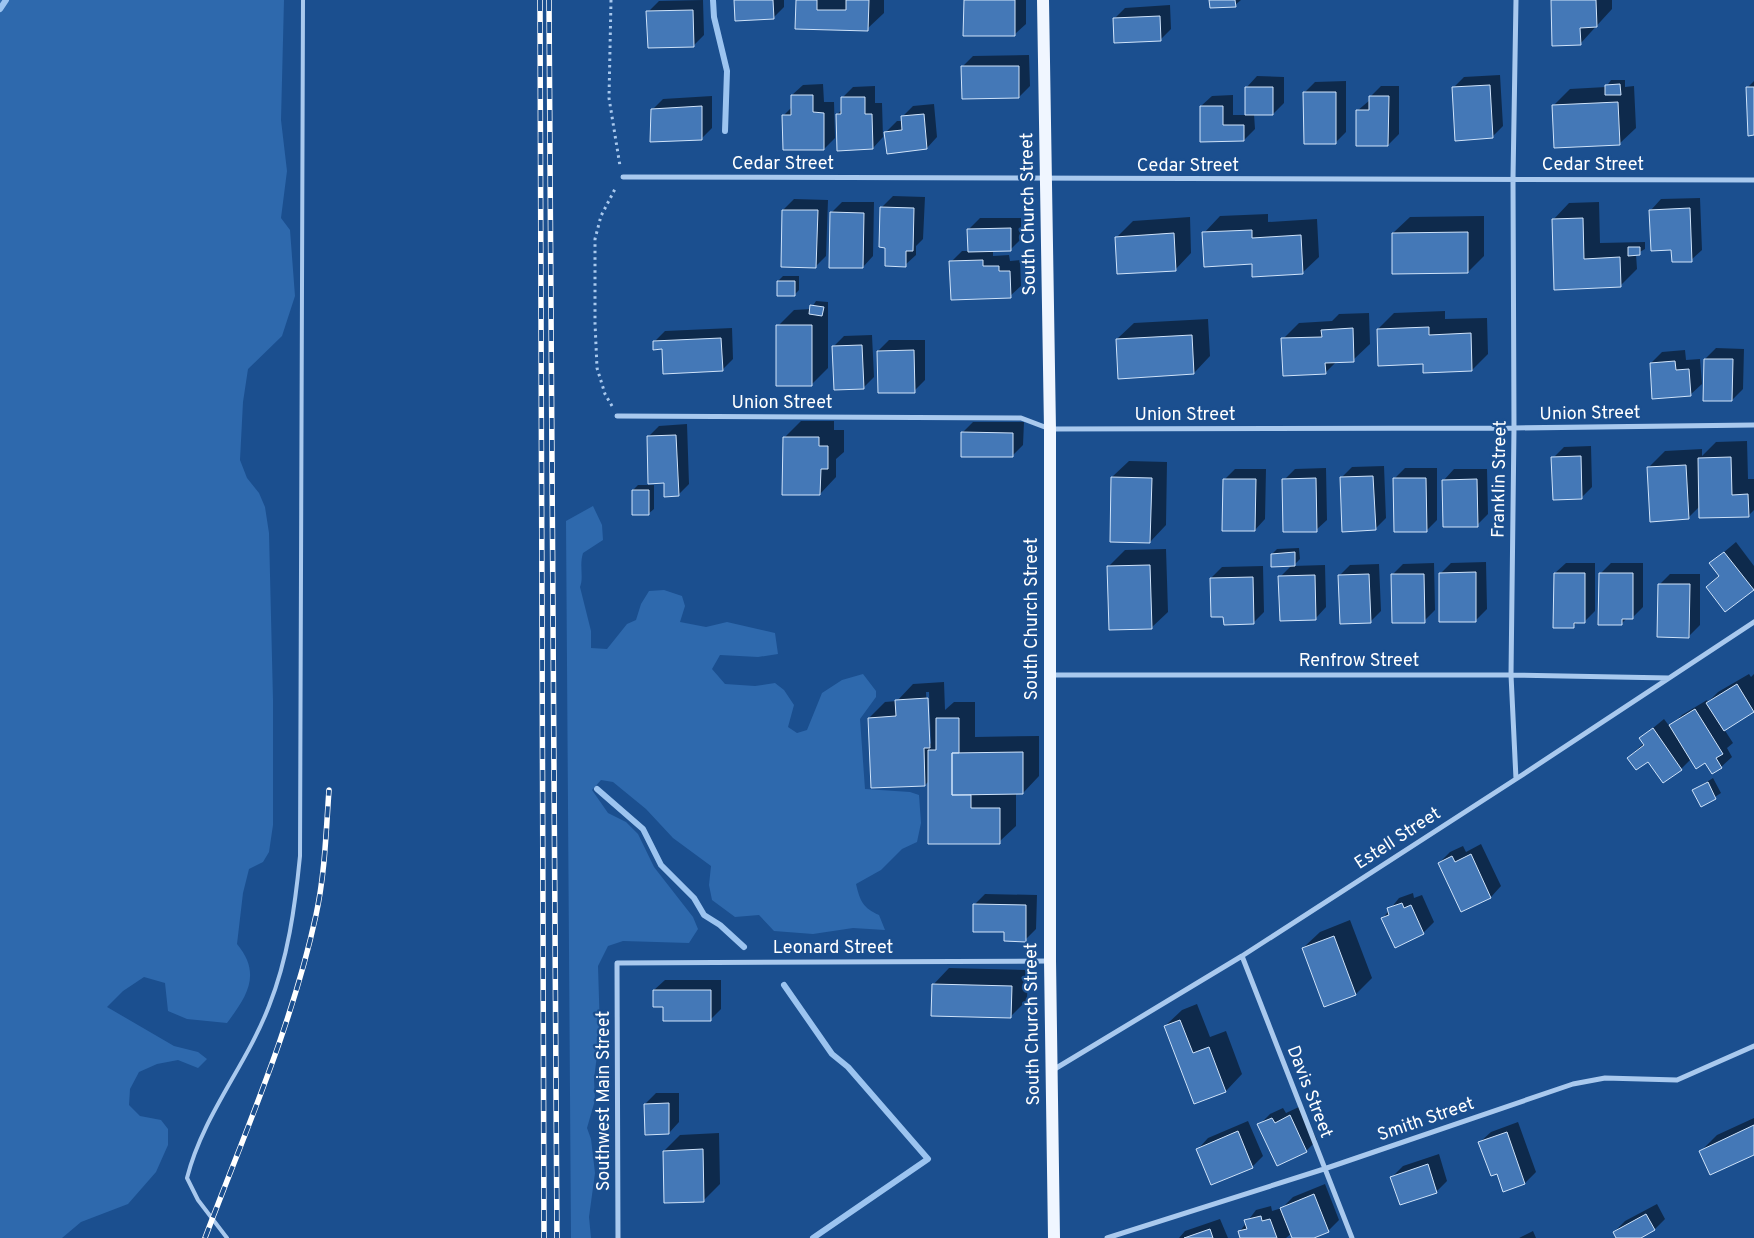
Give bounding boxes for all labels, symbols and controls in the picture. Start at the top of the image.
street label: South Church Street [1016,132,1042,296]
street label: Cedar Street [732,153,834,176]
street label: Cedar Street [1542,154,1644,177]
street label: Cedar Street [1137,155,1239,178]
street label: Union Street [732,392,832,415]
street label: Union Street [1539,402,1641,426]
street label: Union Street [1135,404,1235,427]
street label: Franklin Street [1487,420,1513,538]
street label: South Church Street [1021,538,1044,700]
street label: Renfrow Street [1299,650,1419,673]
street label: Estell Street [1351,803,1445,875]
street label: Leonard Street [773,937,893,960]
street label: South Church Street [1020,942,1046,1106]
street label: Southwest Main Street [593,1011,616,1191]
street label: Davis Street [1281,1042,1337,1142]
street label: Smith Street [1375,1093,1477,1147]

